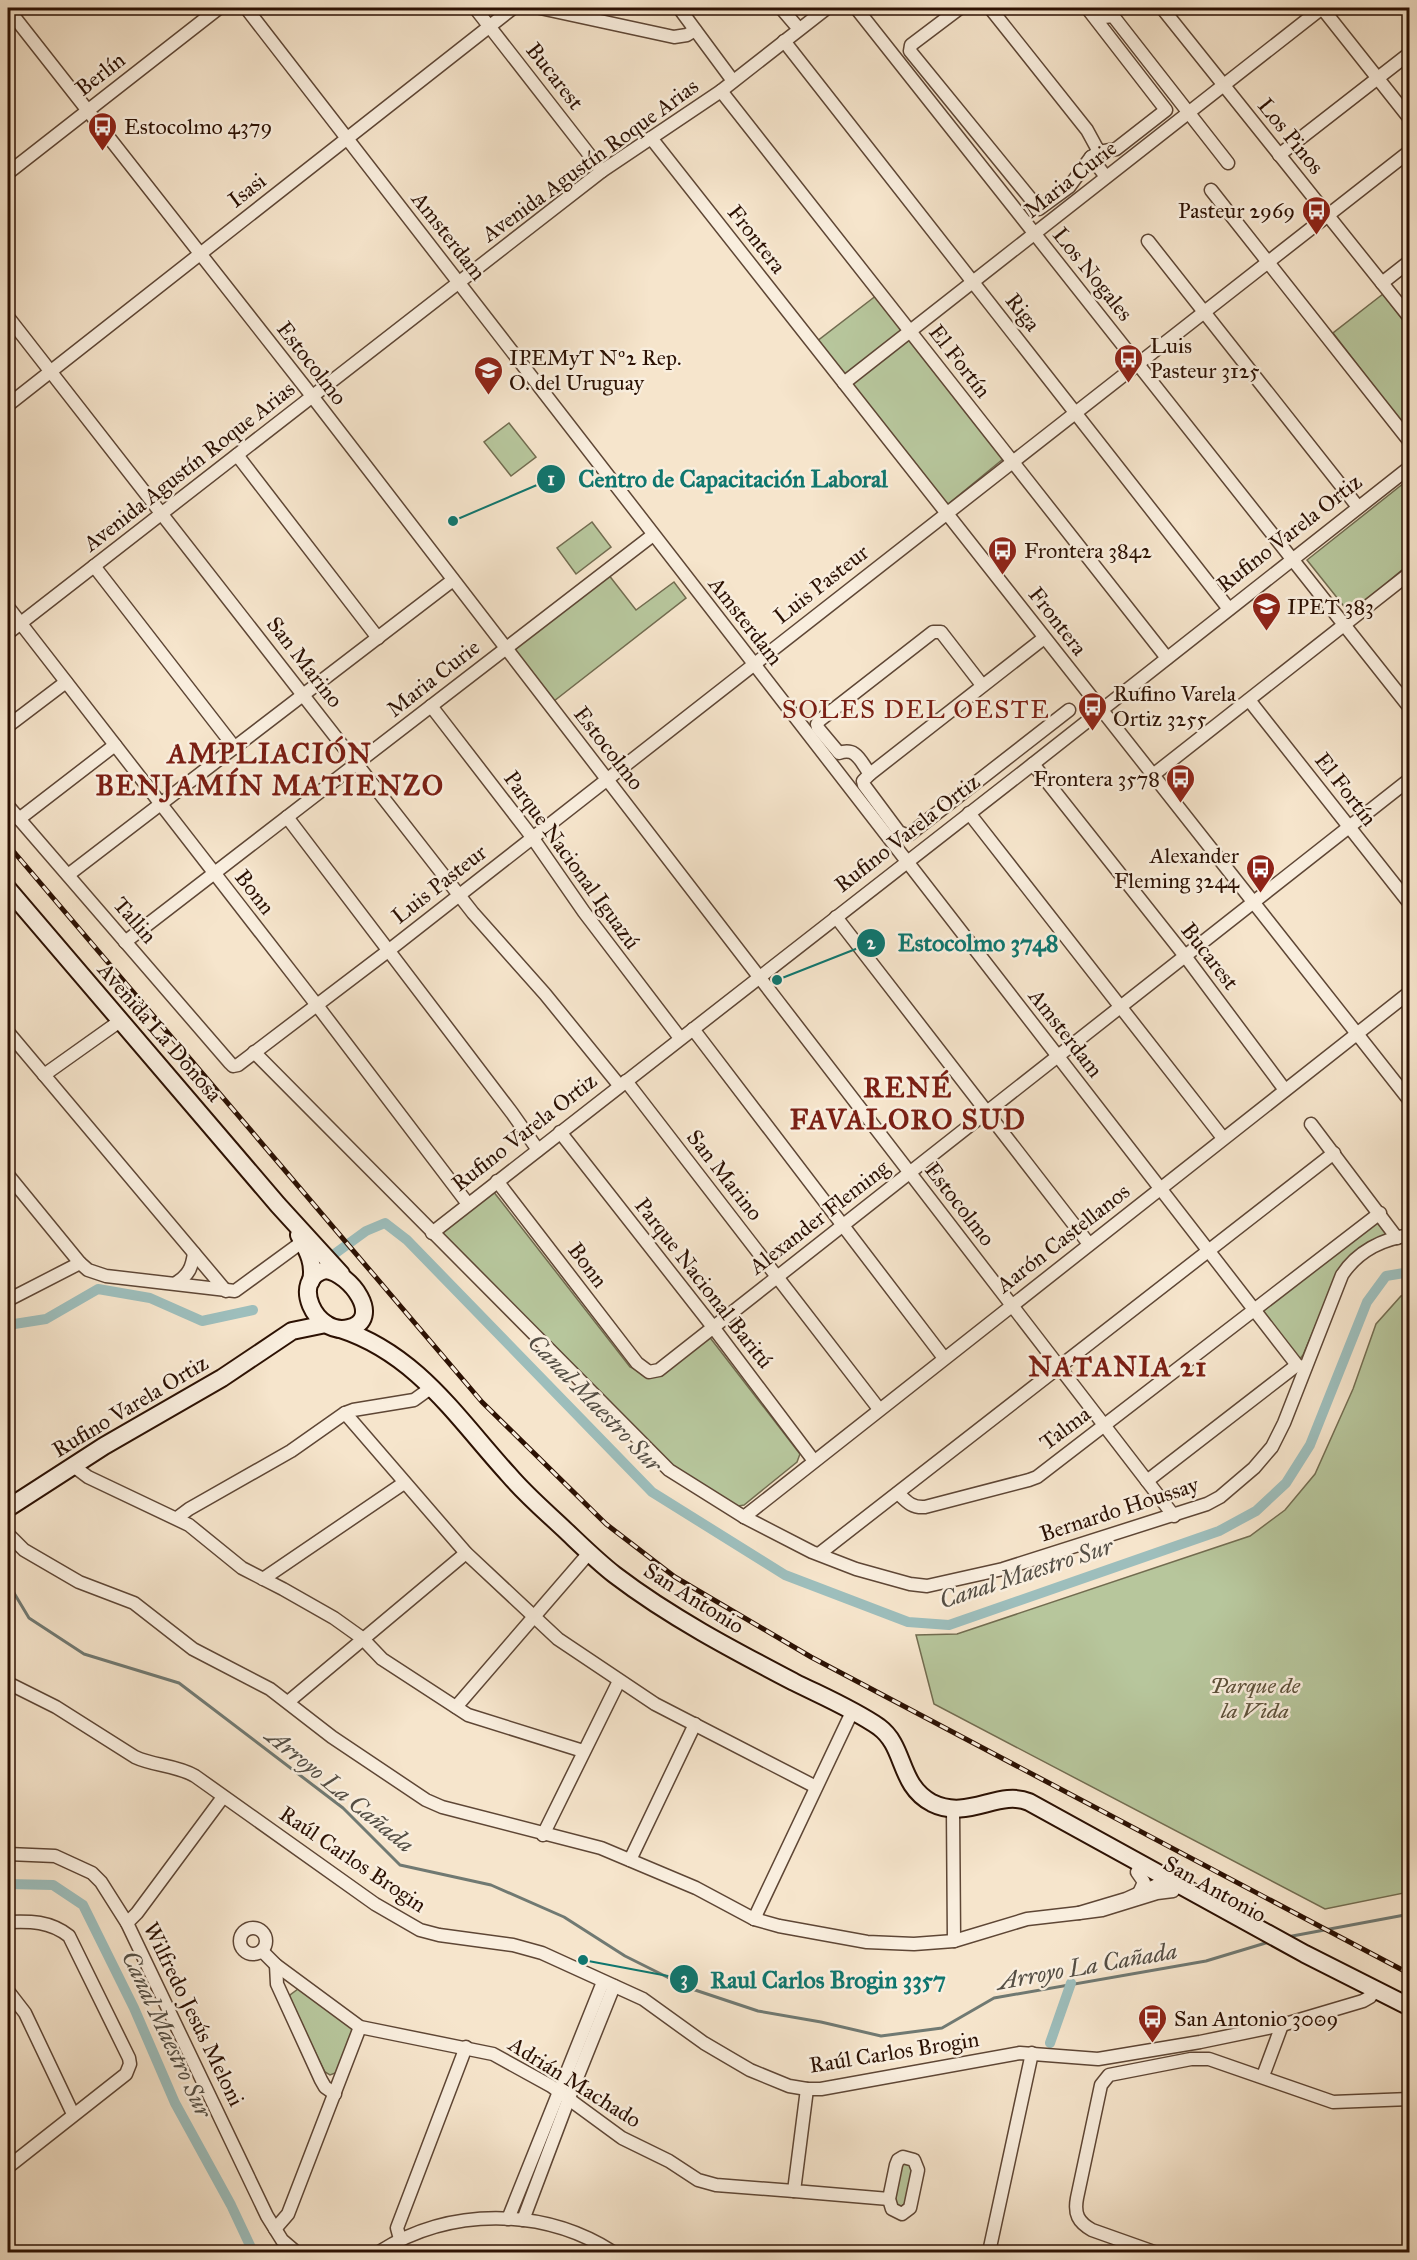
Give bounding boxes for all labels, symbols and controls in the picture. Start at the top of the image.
street label: Bucarest [520,37,590,115]
street label: Berlín [70,46,130,102]
street label: Avenida Agustín Roque Arias [476,72,704,248]
street label: Los Pinos [1252,92,1330,180]
bus stop icon: Estocolmo 4379 [87,110,119,152]
place label: Estocolmo 4379 [124,113,272,140]
street label: Maria Curie [1018,134,1122,224]
street label: Isasi [223,167,271,213]
street label: Amsterdam [405,185,492,286]
bus stop icon: Pasteur 2969 [1300,194,1332,236]
place label: Pasteur 2969 [1178,197,1295,224]
street label: Frontera [722,199,793,279]
street label: Los Nogales [1047,222,1139,326]
street label: Riga [1000,288,1047,337]
street label: Estocolmo [271,316,353,410]
street label: El Fortín [923,319,997,403]
place label: Luis Pasteur 3125 [1150,332,1260,384]
bus stop icon: Luis Pasteur 3125 [1113,342,1145,384]
place label: IPEMyT Nº2 Rep. O. del Uruguay [509,344,682,396]
school or university icon: IPEMyT Nº2 Rep. O. del Uruguay [472,354,504,396]
street label: Avenida Agustín Roque Arias [77,375,300,558]
callout: Centro de Capacitación Laboral [536,458,900,500]
text: Centro de Capacitación Laboral [578,464,888,494]
text: 1 [547,468,555,490]
street label: Rufino Varela Ortiz [1211,468,1367,598]
bus stop icon: Frontera 3842 [987,534,1019,576]
place label: Frontera 3842 [1024,537,1152,564]
street label: Luis Pasteur [768,538,875,629]
street label: Amsterdam [702,570,789,671]
street label: Frontera [1023,581,1094,661]
school or university icon: IPET 383 [1250,590,1282,632]
place label: IPET 383 [1287,593,1374,620]
street label: San Marino [261,611,349,713]
street label: Maria Curie [381,633,485,723]
place label: Rufino Varela Ortiz 3255 [1113,680,1237,732]
bus stop icon: Rufino Varela Ortiz 3255 [1076,690,1108,732]
district label: SOLES DEL OESTE [782,693,1050,725]
street label: Estocolmo [568,701,650,795]
district label: AMPLIACIÓN BENJAMÍN MATIENZO [96,735,445,803]
street label: El Fortín [1309,747,1383,831]
bus stop icon: Frontera 3578 [1165,762,1197,804]
street label: Parque Nacional Iguazú [498,765,646,955]
place label: Frontera 3578 [1033,765,1160,792]
street label: Rufino Varela Ortiz [829,768,985,898]
street label: Luis Pasteur [386,838,493,929]
place label: Alexander Fleming 3244 [1114,842,1240,894]
bus stop icon: Alexander Fleming 3244 [1244,852,1276,894]
street label: Bonn [229,864,281,920]
street label: Tallin [107,891,163,949]
street label: Bucarest [1175,917,1245,995]
callout: Estocolmo 3748 [856,922,1071,964]
text: Estocolmo 3748 [897,928,1059,958]
text: 2 [867,932,877,954]
street label: Avenida La Donosa [92,956,228,1108]
street label: Amsterdam [1022,982,1109,1083]
street label: Rufino Varela Ortiz [446,1067,602,1197]
district label: RENÉ FAVALORO SUD [790,1069,1026,1137]
street label: San Marino [681,1124,769,1226]
street label: Alexander Fleming [743,1154,895,1281]
street label: Estocolmo [919,1157,1001,1251]
street label: Aarón Castellanos [990,1178,1135,1299]
street label: Parque Nacional Baritú [629,1192,779,1374]
street label: Bonn [562,1237,614,1293]
water label: Canal Maestro Sur [521,1328,670,1480]
street label: Rufino Varela Ortiz [47,1349,213,1463]
district label: NATANIA 21 [1028,1349,1208,1384]
street label: Talma [1034,1400,1096,1456]
street label: Bernardo Houssay [1036,1470,1203,1547]
water label: Canal Maestro Sur [935,1530,1119,1615]
street label: San Antonio [639,1557,749,1639]
park label: Parque de la Vida [1210,1672,1301,1724]
water label: Arroyo La Cañada [257,1719,420,1859]
street label: Raúl Carlos Brogin [274,1800,432,1918]
street label: San Antonio [1159,1850,1271,1928]
street label: Wilfredo Jesús Meloni [138,1918,250,2110]
water label: Arroyo La Cañada [992,1935,1179,1997]
water label: Canal Maestro Sur [115,1946,220,2124]
callout: Raul Carlos Brogin 3357 [669,1958,958,2000]
text: Raul Carlos Brogin 3357 [710,1965,946,1995]
text: 3 [680,1968,688,1991]
bus stop icon: San Antonio 3009 [1137,2002,1169,2044]
place label: San Antonio 3009 [1174,2005,1338,2032]
street label: Raúl Carlos Brogin [807,2025,981,2079]
street label: Adrián Machado [503,2030,646,2133]

